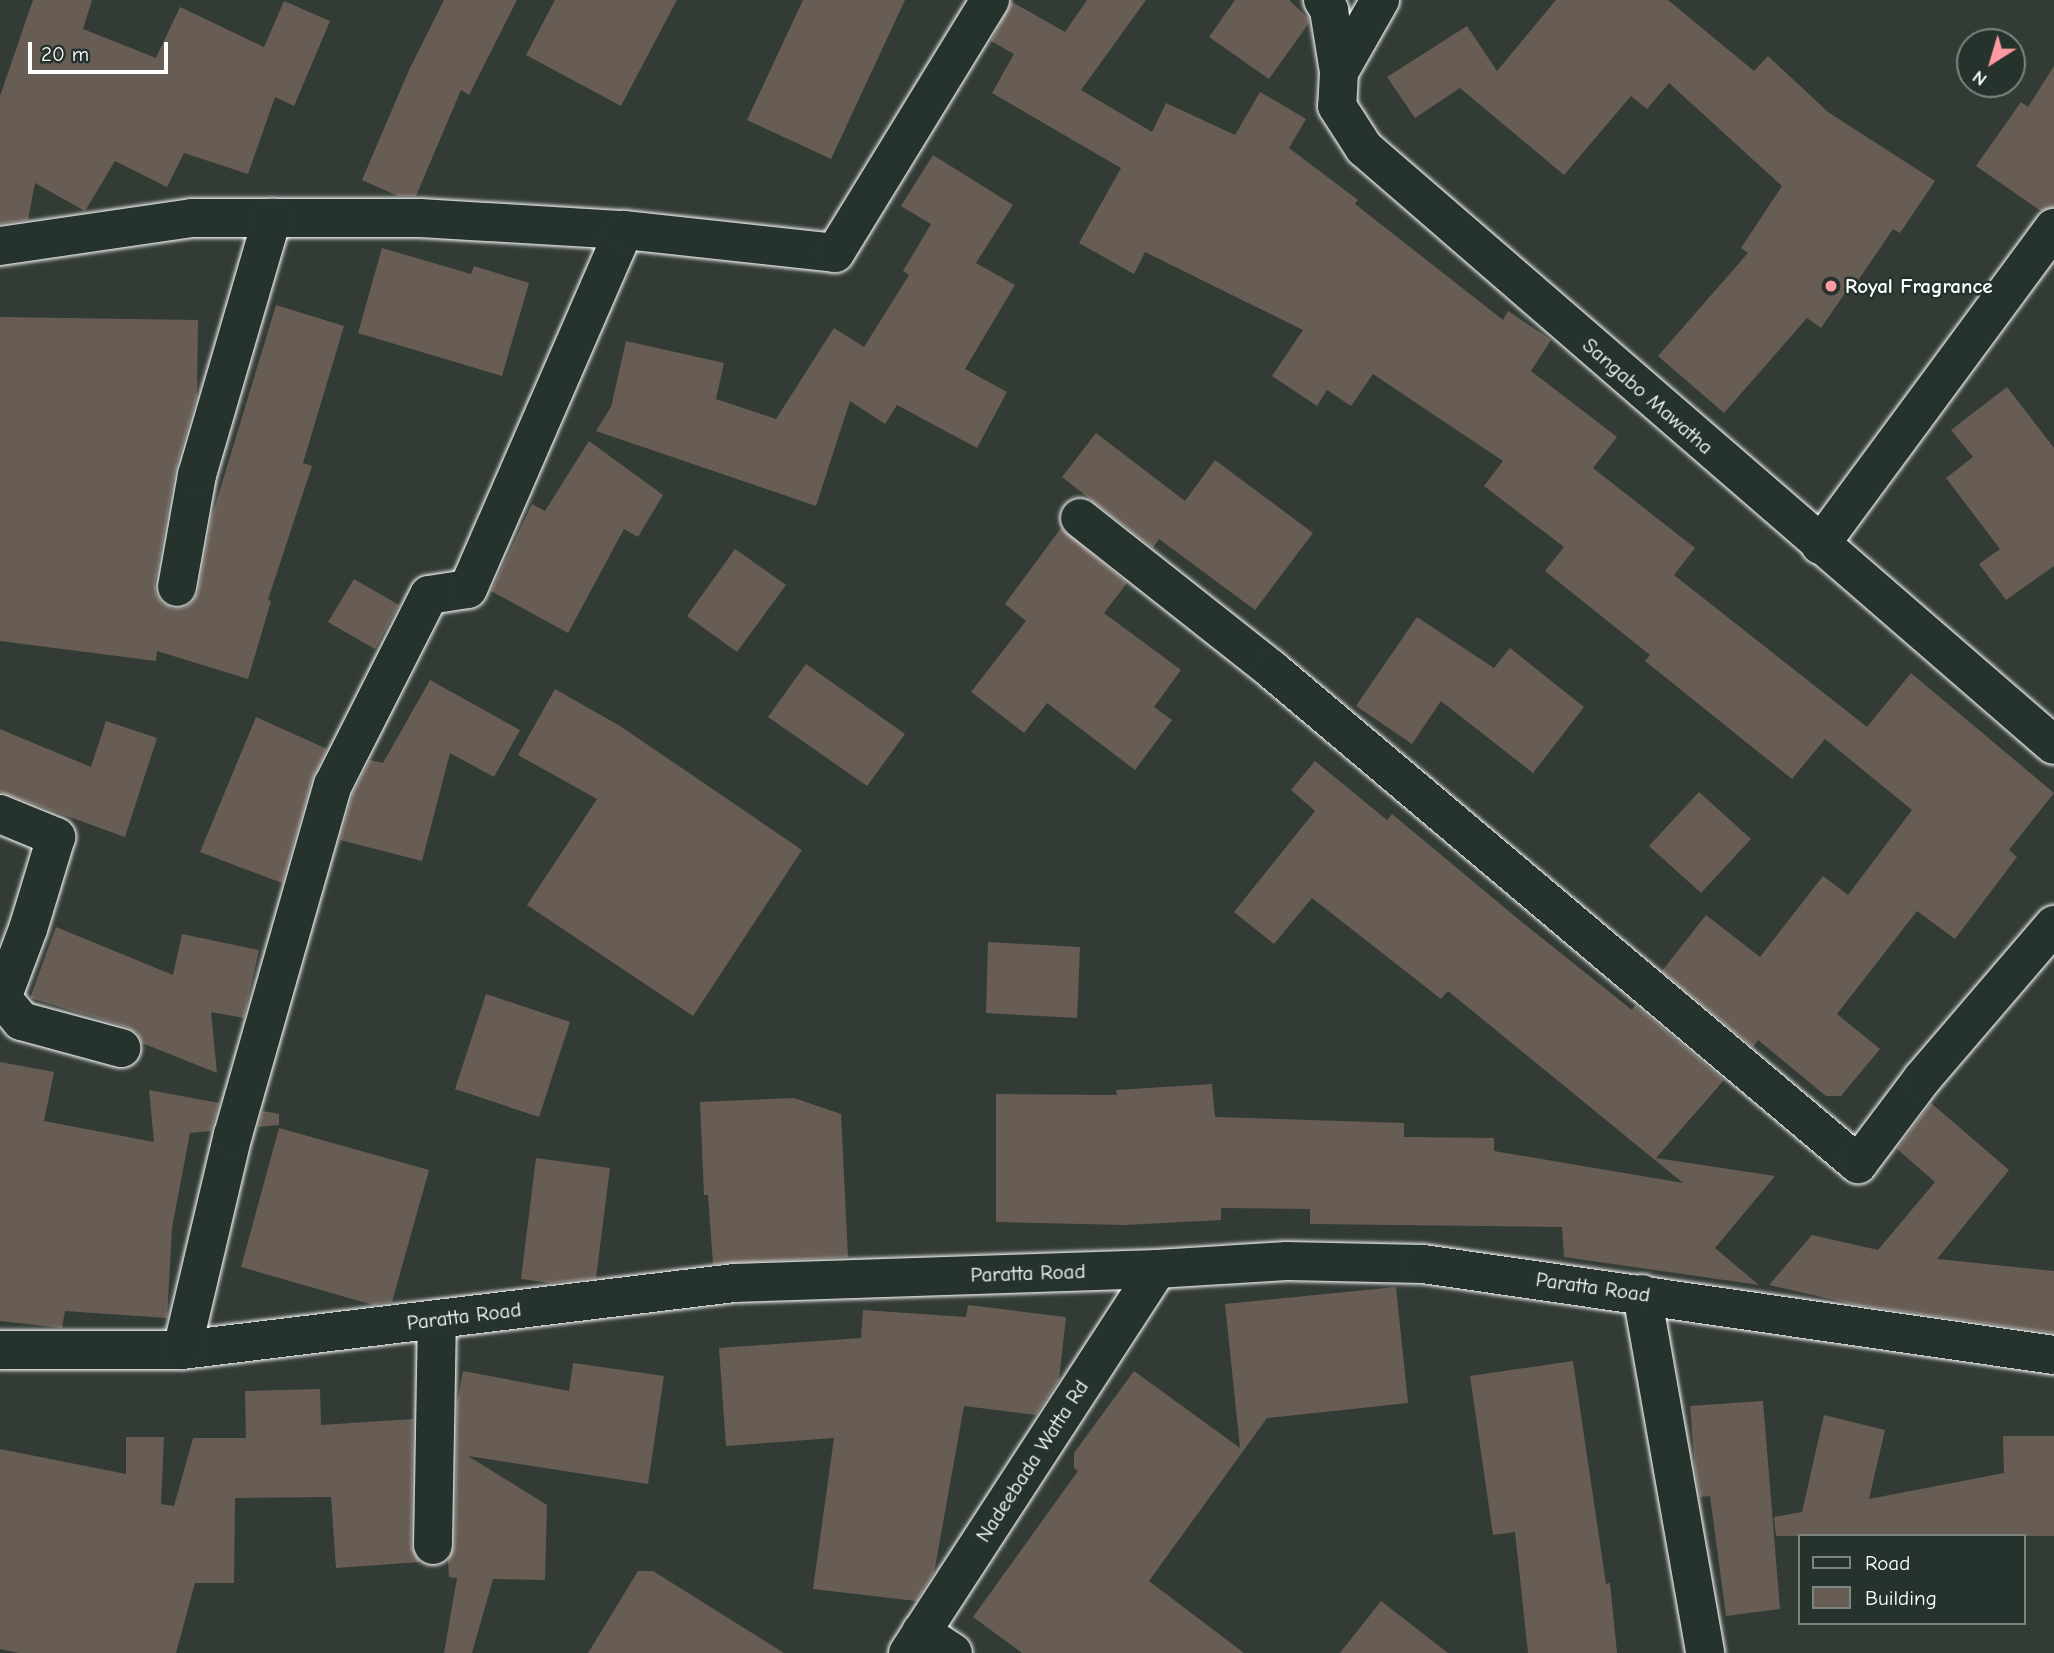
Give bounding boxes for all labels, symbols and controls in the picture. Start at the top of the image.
scale bar [32,28,172,72]
north arrow [1956,28,2026,98]
text: 20 m [41,42,89,66]
text: N [1968,66,1991,91]
place label: Royal Fragrance [1845,273,1993,299]
marker: Royal Fragrance [1823,278,1839,294]
street label: Sangabo Mawatha [1578,332,1718,460]
street label: Paratta Road [970,1258,1086,1288]
street label: Paratta Road [1534,1267,1652,1307]
street label: Paratta Road [405,1296,523,1336]
street label: Nadeebada Watta Rd [970,1375,1094,1547]
legend [1798,1534,2026,1625]
text: Road [1865,1551,1910,1575]
text: Building [1865,1586,1937,1610]

